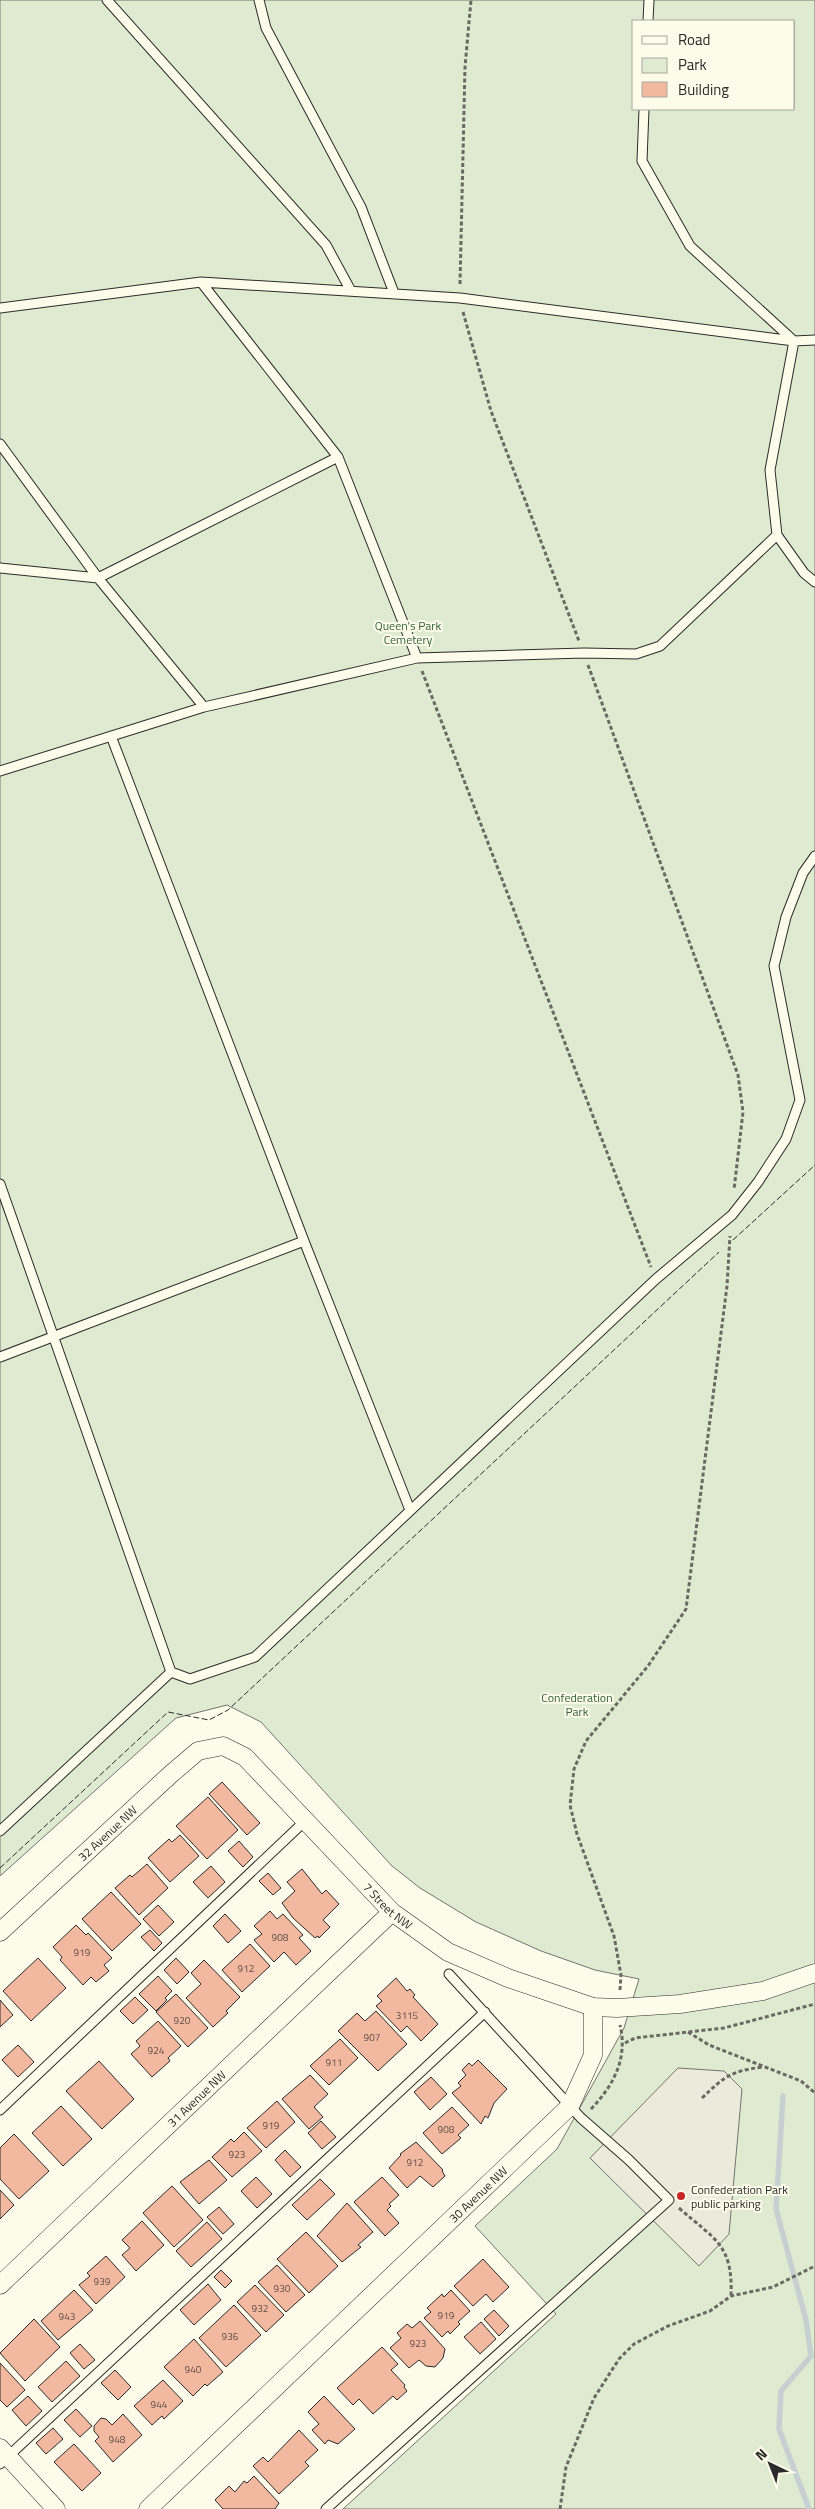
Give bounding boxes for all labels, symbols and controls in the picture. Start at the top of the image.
legend [632,20,795,110]
text: Road [678,28,710,51]
text: Park [678,53,707,76]
text: Building [678,78,729,101]
park label: Queen's Park Cemetery [375,616,441,649]
park label: Confederation Park [541,1688,613,1721]
street label: 32 Avenue NW [73,1800,142,1865]
street label: 7 Street NW [359,1878,417,1934]
house number: 908 [272,1930,289,1945]
house number: 919 [74,1945,91,1960]
house number: 912 [238,1961,254,1976]
house number: 3115 [396,2008,419,2023]
house number: 920 [174,2013,191,2028]
house number: 907 [364,2030,380,2045]
house number: 924 [148,2043,165,2058]
house number: 911 [326,2055,342,2070]
street label: 31 Avenue NW [163,2065,230,2131]
house number: 919 [263,2118,280,2133]
house number: 908 [438,2122,455,2137]
house number: 923 [229,2147,245,2162]
house number: 912 [407,2155,423,2170]
street label: 30 Avenue NW [444,2161,512,2227]
place label: Confederation Park public parking [691,2180,788,2213]
marker: Confederation Park public parking [675,2190,687,2202]
house number: 939 [94,2274,111,2289]
house number: 930 [274,2281,291,2296]
house number: 932 [252,2301,268,2316]
house number: 919 [438,2308,455,2323]
house number: 943 [59,2309,75,2324]
house number: 936 [222,2329,239,2344]
house number: 923 [410,2336,426,2351]
house number: 940 [185,2362,202,2377]
house number: 944 [151,2397,168,2412]
house number: 948 [109,2432,126,2447]
north arrow [745,2439,795,2489]
text: N [750,2443,772,2465]

